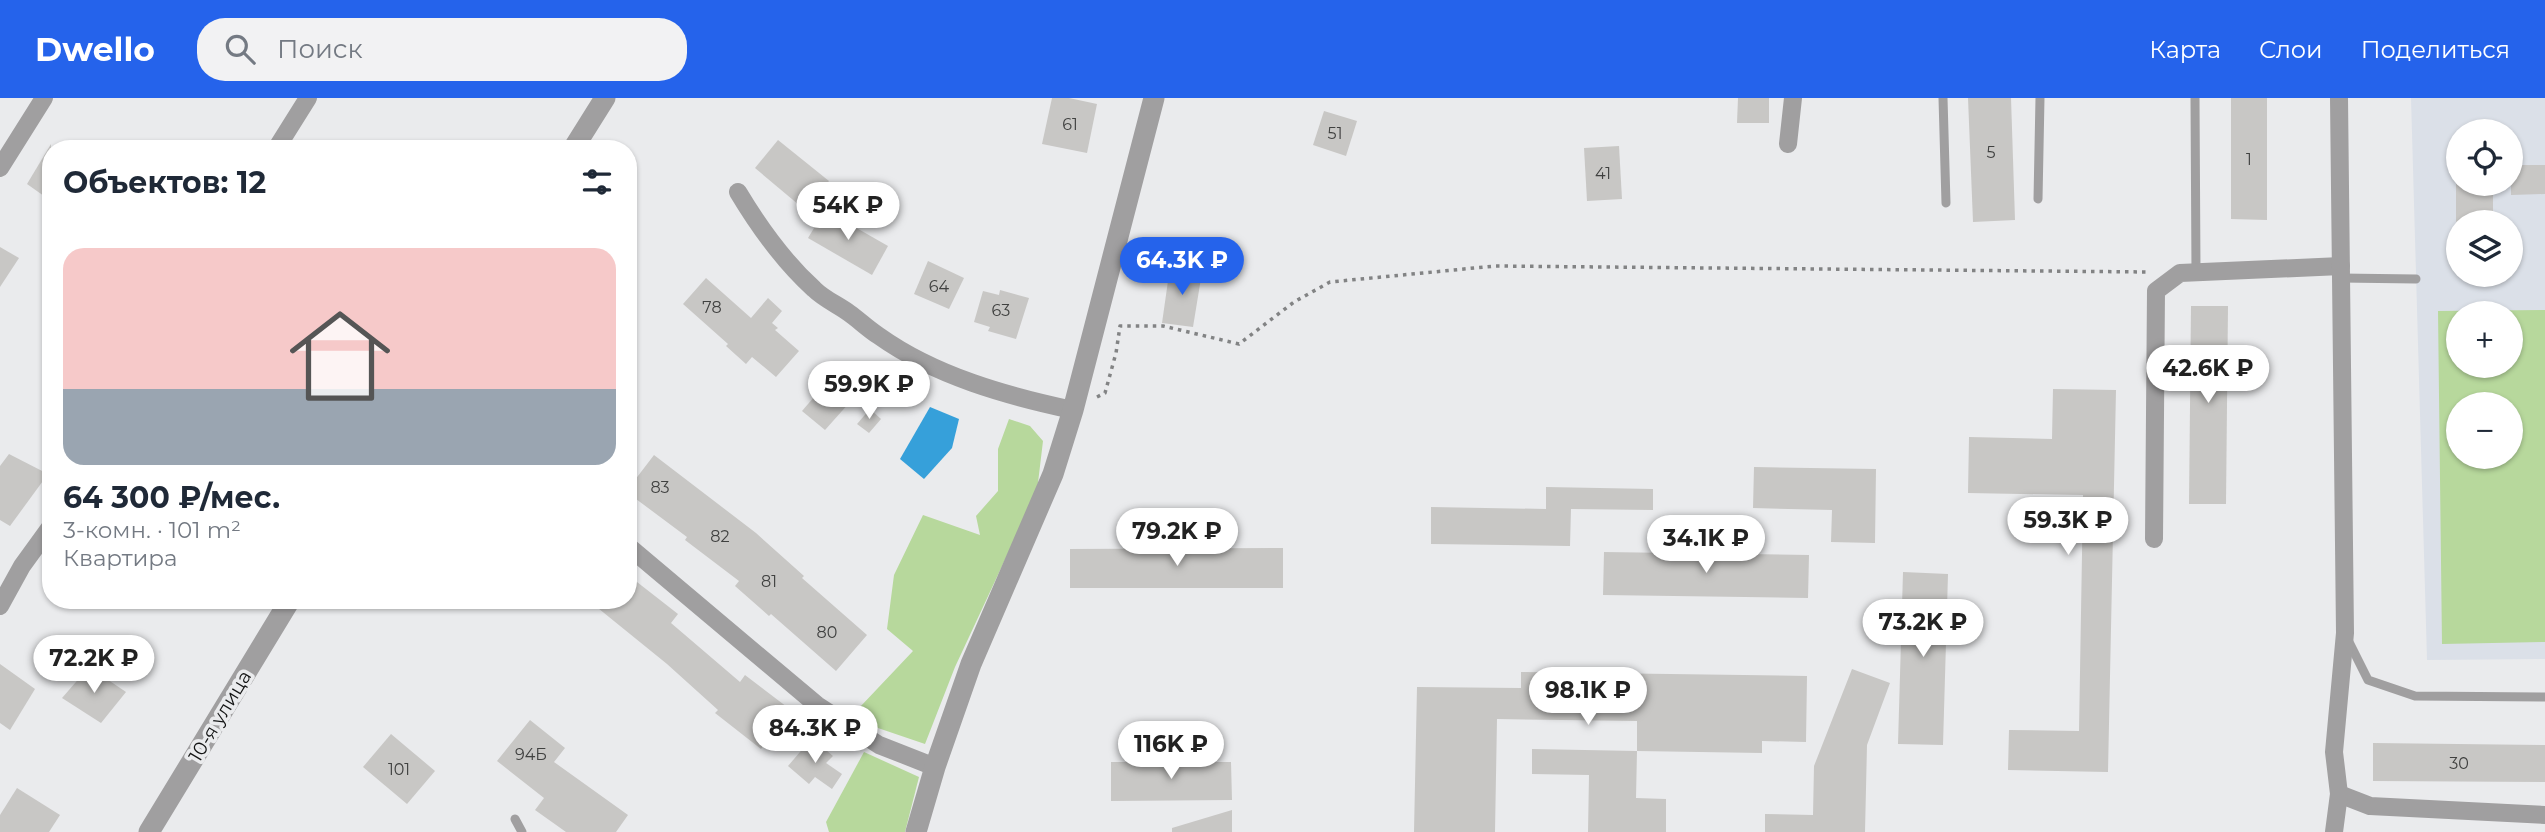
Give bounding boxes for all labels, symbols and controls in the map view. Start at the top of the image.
search box [197,18,687,81]
text: Dwello [35,29,155,69]
icon: search [221,30,259,68]
text: Поиск [277,33,363,65]
text: Карта [2149,35,2221,64]
text: Слои [2259,35,2323,64]
text: Поделиться [2361,35,2510,64]
house number: 61 [1062,115,1078,134]
map controls [2446,119,2523,469]
button: locate [2446,119,2523,196]
house number: 51 [1328,124,1342,143]
house number: 5 [1986,143,1996,162]
house number: 1 [2246,150,2252,169]
icon: filters [578,163,616,201]
text: Объектов: 12 [63,164,266,201]
house number: 41 [1595,164,1611,183]
pin: 54K ₽ [799,183,897,242]
text: 54K ₽ [813,191,883,219]
button: layers [2446,210,2523,287]
pin: 64.3K ₽ [1117,238,1247,297]
text: 64.3K ₽ [1136,246,1228,274]
house number: 64 [929,277,950,296]
icon: home [277,293,403,419]
house number: 78 [702,298,722,317]
house number: 63 [992,301,1010,320]
button: + [2446,301,2523,378]
pin: 42.6K ₽ [2143,345,2273,405]
text: 42.6K ₽ [2162,354,2254,382]
pin: 59.9K ₽ [804,362,934,421]
text: 59.9K ₽ [824,370,914,398]
button: − [2446,392,2523,469]
house number: 83 [650,478,670,497]
text: 64 300 ₽/мес. [63,479,280,516]
pin: 59.3K ₽ [2003,498,2133,557]
text: 59.3K ₽ [2023,506,2113,534]
pin: 79.2K ₽ [1112,508,1242,568]
text: 3-комн. · 101 m² [63,516,241,544]
pin: 34.1K ₽ [1641,516,1771,575]
text: 79.2K ₽ [1132,517,1222,545]
text: 34.1K ₽ [1663,524,1749,552]
house number: 82 [710,527,730,546]
text: Квартира [63,544,177,572]
house number: 81 [761,572,777,591]
pin: 73.2K ₽ [1858,600,1988,659]
text: 73.2K ₽ [1879,608,1967,636]
house number: 80 [817,623,837,642]
pin: 72.2K ₽ [29,636,159,695]
text: 72.2K ₽ [49,644,139,672]
street label: 10-я улица [184,666,256,766]
pin: 98.1K ₽ [1523,668,1653,727]
text: 98.1K ₽ [1545,676,1631,704]
pin: 84.3K ₽ [750,706,880,765]
text: 84.3K ₽ [769,714,861,742]
pin: 116K ₽ [1114,722,1228,781]
text: 116K ₽ [1134,730,1208,758]
house number: 94Б [515,745,547,764]
house number: 30 [2449,754,2469,773]
house number: 101 [388,760,410,779]

